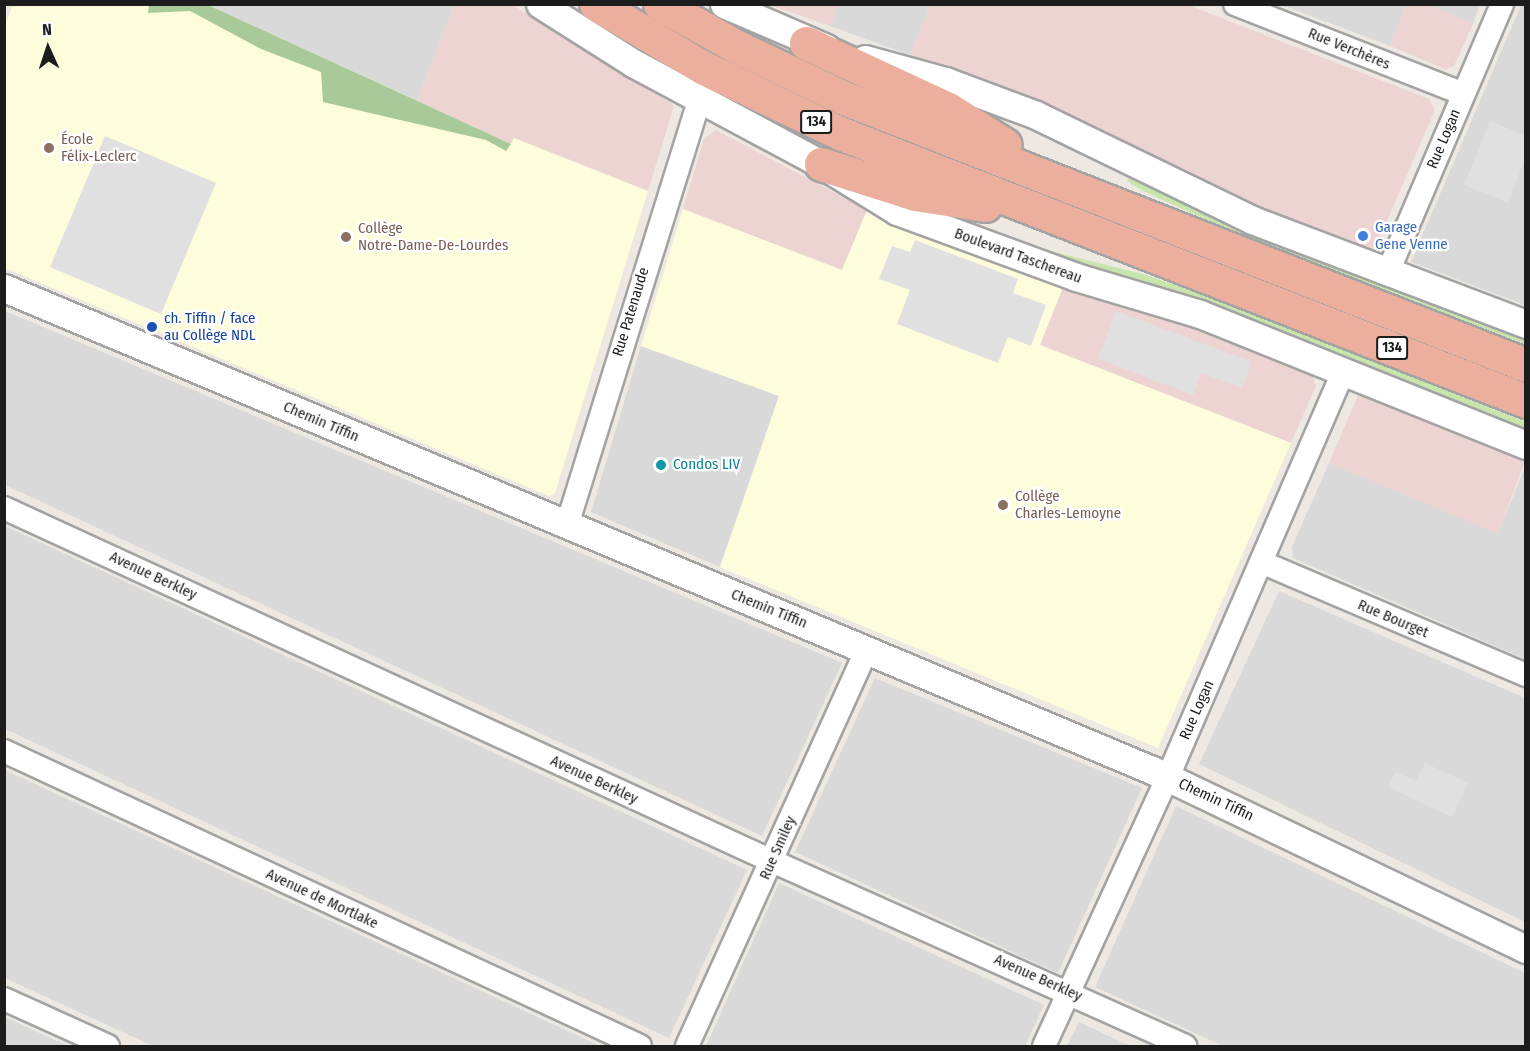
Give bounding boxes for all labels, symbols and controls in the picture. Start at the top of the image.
north arrow [18,18,78,78]
text: N [42,20,52,39]
street label: Rue Verchères [1305,24,1393,74]
street label: Rue Logan [1423,106,1465,172]
road number: 134 [800,111,832,133]
place label: École Félix-Leclerc [61,130,136,165]
marker: École Félix-Leclerc [42,141,56,155]
place label: Garage Gene Venne [1375,218,1448,253]
place label: Collège Notre-Dame-De-Lourdes [358,219,508,254]
street label: Boulevard Taschereau [952,225,1084,287]
marker: Garage Gene Venne [1356,229,1370,243]
marker: Collège Notre-Dame-De-Lourdes [339,230,353,244]
street label: Rue Patenaude [609,265,653,359]
place label: ch. Tiffin / face au Collège NDL [164,309,255,344]
marker: ch. Tiffin / face au Collège NDL [145,320,159,334]
road number: 134 [1376,337,1408,359]
street label: Chemin Tiffin [280,398,362,446]
place label: Condos LIV [673,456,740,474]
marker: Condos LIV [654,458,668,472]
place label: Collège Charles-Lemoyne [1015,487,1121,522]
marker: Collège Charles-Lemoyne [996,498,1010,512]
street label: Avenue Berkley [106,548,200,604]
street label: Chemin Tiffin [728,586,810,632]
street label: Rue Bourget [1355,596,1431,642]
street label: Rue Logan [1176,677,1218,743]
street label: Avenue Berkley [547,752,641,808]
street label: Chemin Tiffin [1176,775,1256,825]
street label: Rue Smiley [756,813,800,883]
street label: Avenue de Mortlake [263,865,381,933]
street label: Avenue Berkley [991,951,1085,1005]

